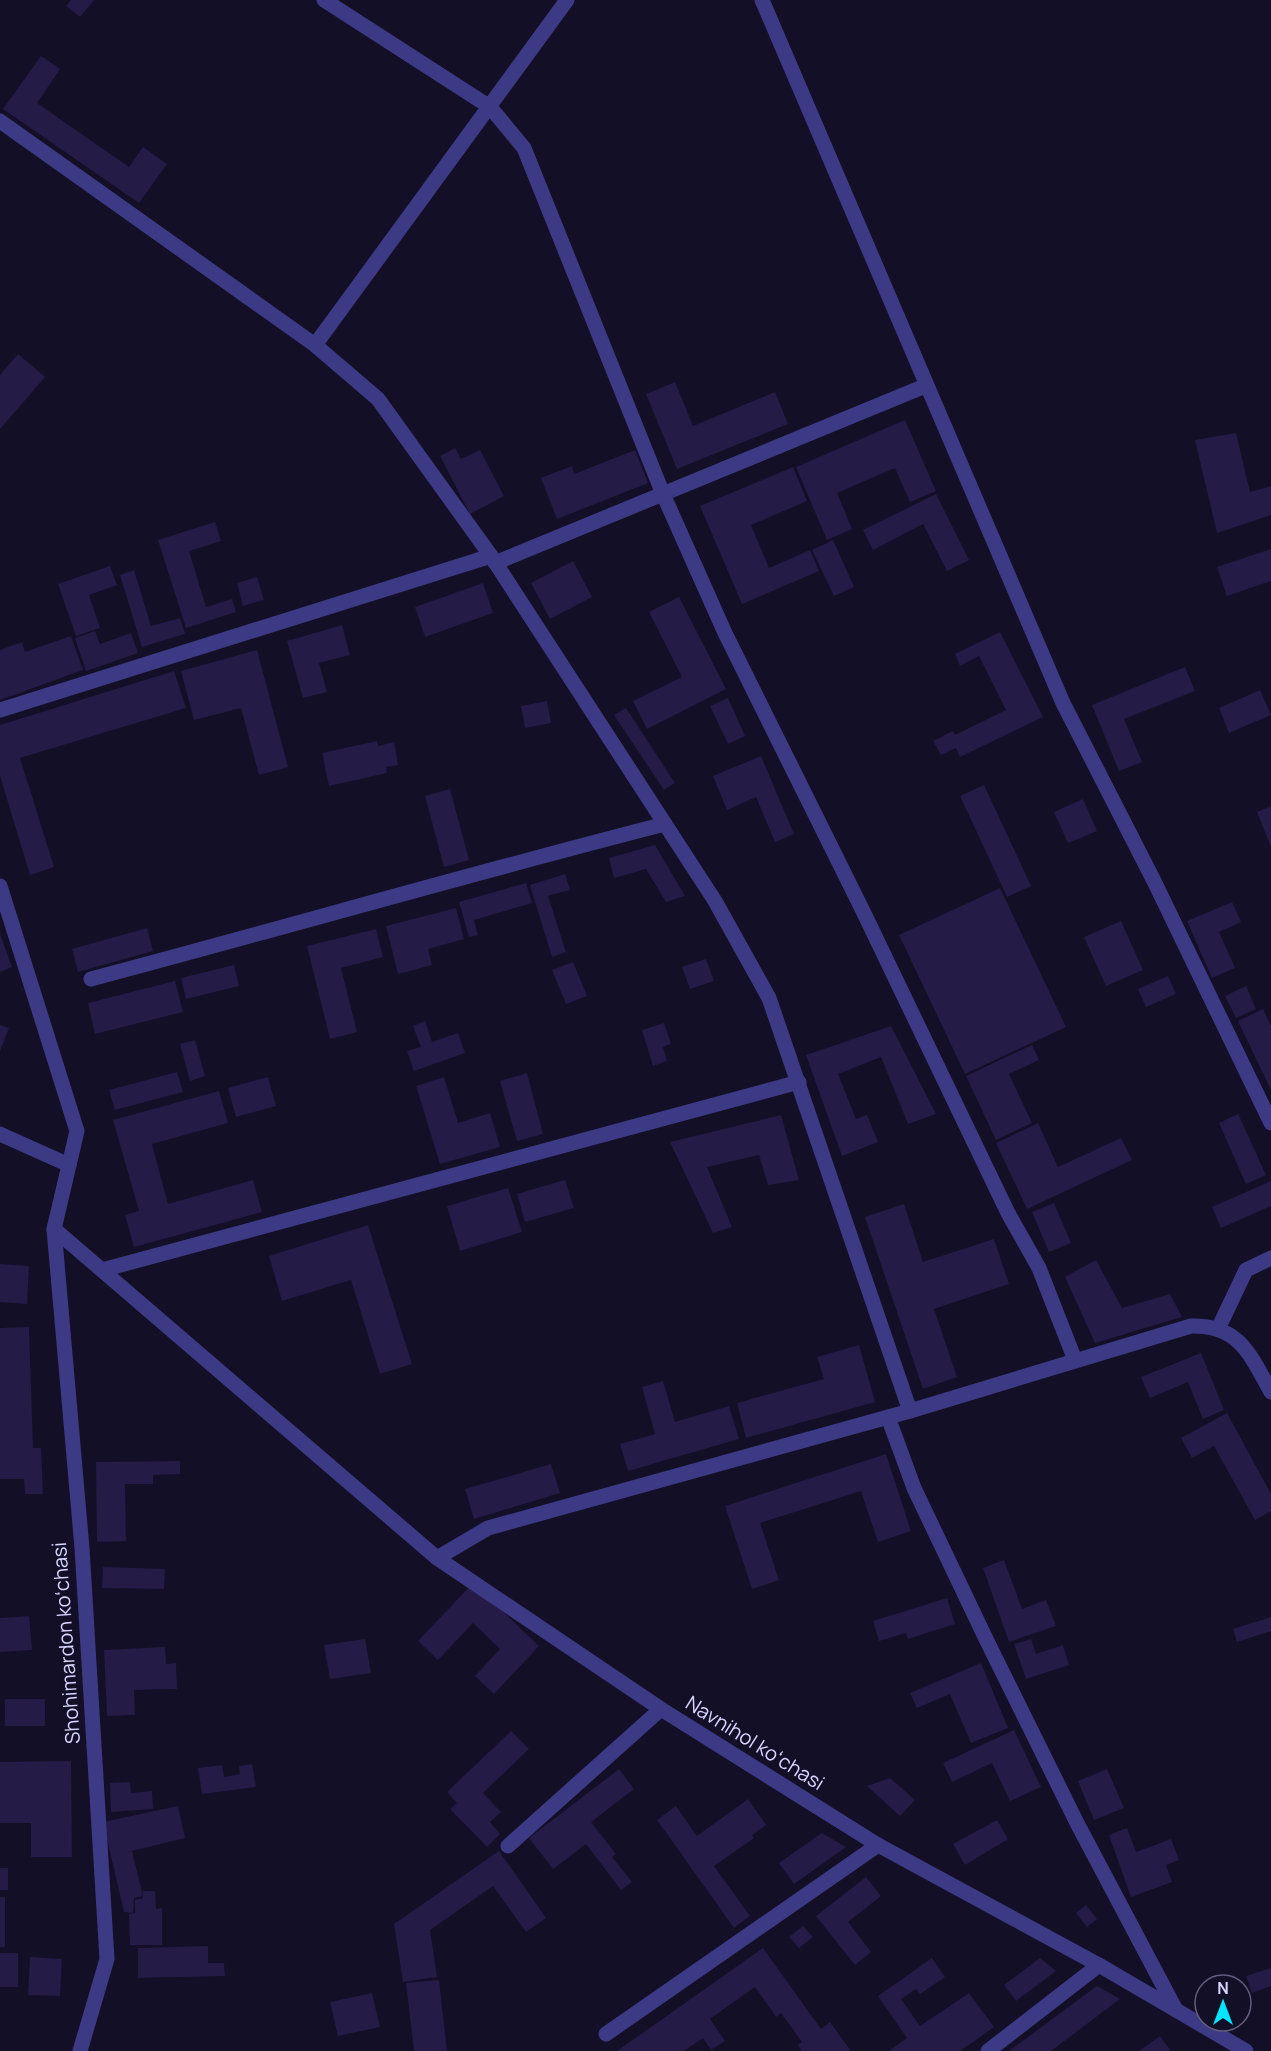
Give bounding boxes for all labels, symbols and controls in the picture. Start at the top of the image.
street label: Shohimardon koʻchasi [45,1541,86,1745]
street label: Navnihol koʻchasi [681,1689,830,1796]
north arrow [1193,1973,1253,2033]
text: N [1217,1977,1229,1999]

